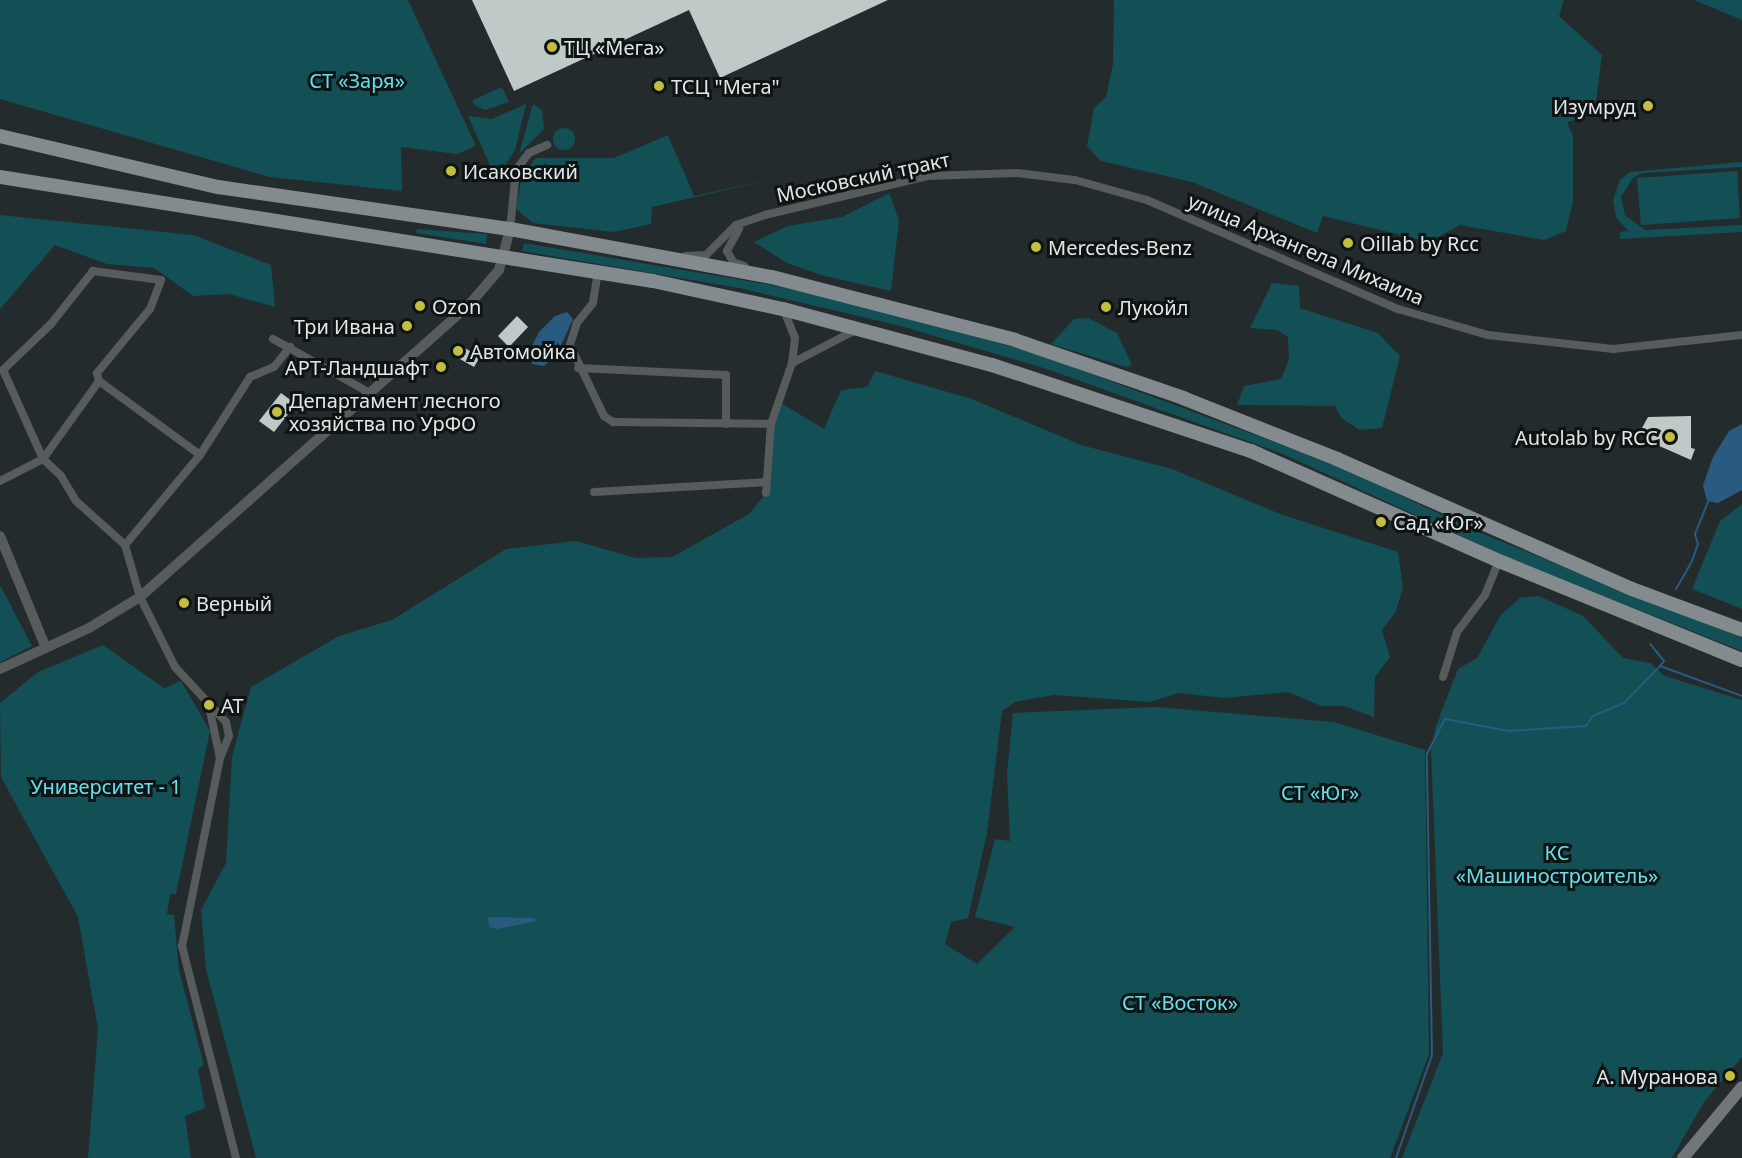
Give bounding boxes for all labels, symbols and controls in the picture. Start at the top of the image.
place label: ТЦ «Мега» [564,35,665,59]
marker: ТЦ «Мега» [545,40,559,54]
park label: СТ «Заря» [309,68,405,92]
place label: ТСЦ "Мега" [671,74,780,98]
marker: ТСЦ "Мега" [652,79,666,93]
place label: Изумруд [1553,94,1636,118]
marker: Изумруд [1641,99,1655,113]
street label: Московский тракт [774,147,952,207]
place label: Исаковский [463,159,578,183]
marker: Исаковский [444,164,458,178]
street label: улица Архангела Михаила [1184,188,1428,310]
place label: Oillab by Rcc [1360,231,1479,255]
place label: Mercedes-Benz [1048,235,1192,259]
marker: Oillab by Rcc [1341,236,1355,250]
marker: Mercedes-Benz [1029,240,1043,254]
place label: Ozon [432,294,481,318]
place label: Лукойл [1118,295,1188,319]
marker: Ozon [413,299,427,313]
marker: Лукойл [1099,300,1113,314]
place label: Три Ивана [294,314,395,338]
marker: Три Ивана [400,319,414,333]
place label: Автомойка [470,339,576,363]
marker: Автомойка [451,344,465,358]
place label: АРТ-Ландшафт [285,355,429,379]
marker: АРТ-Ландшафт [434,360,448,374]
place label: Департамент лесного хозяйства по УрФО [289,388,501,435]
marker: Департамент лесного хозяйства по УрФО [270,405,284,419]
place label: Autolab by RCC [1515,425,1658,449]
marker: Autolab by RCC [1663,430,1677,444]
place label: Сад «Юг» [1393,510,1483,534]
marker: Сад «Юг» [1374,515,1388,529]
place label: Верный [196,591,272,615]
marker: Верный [177,596,191,610]
place label: AT [221,693,243,717]
marker: AT [202,698,216,712]
park label: Университет - 1 [30,774,182,798]
park label: СТ «Юг» [1281,780,1359,804]
park label: КС «Машиностроитель» [1456,841,1658,888]
park label: СТ «Восток» [1122,990,1238,1014]
place label: А. Муранова [1597,1064,1718,1088]
marker: А. Муранова [1723,1069,1737,1083]

